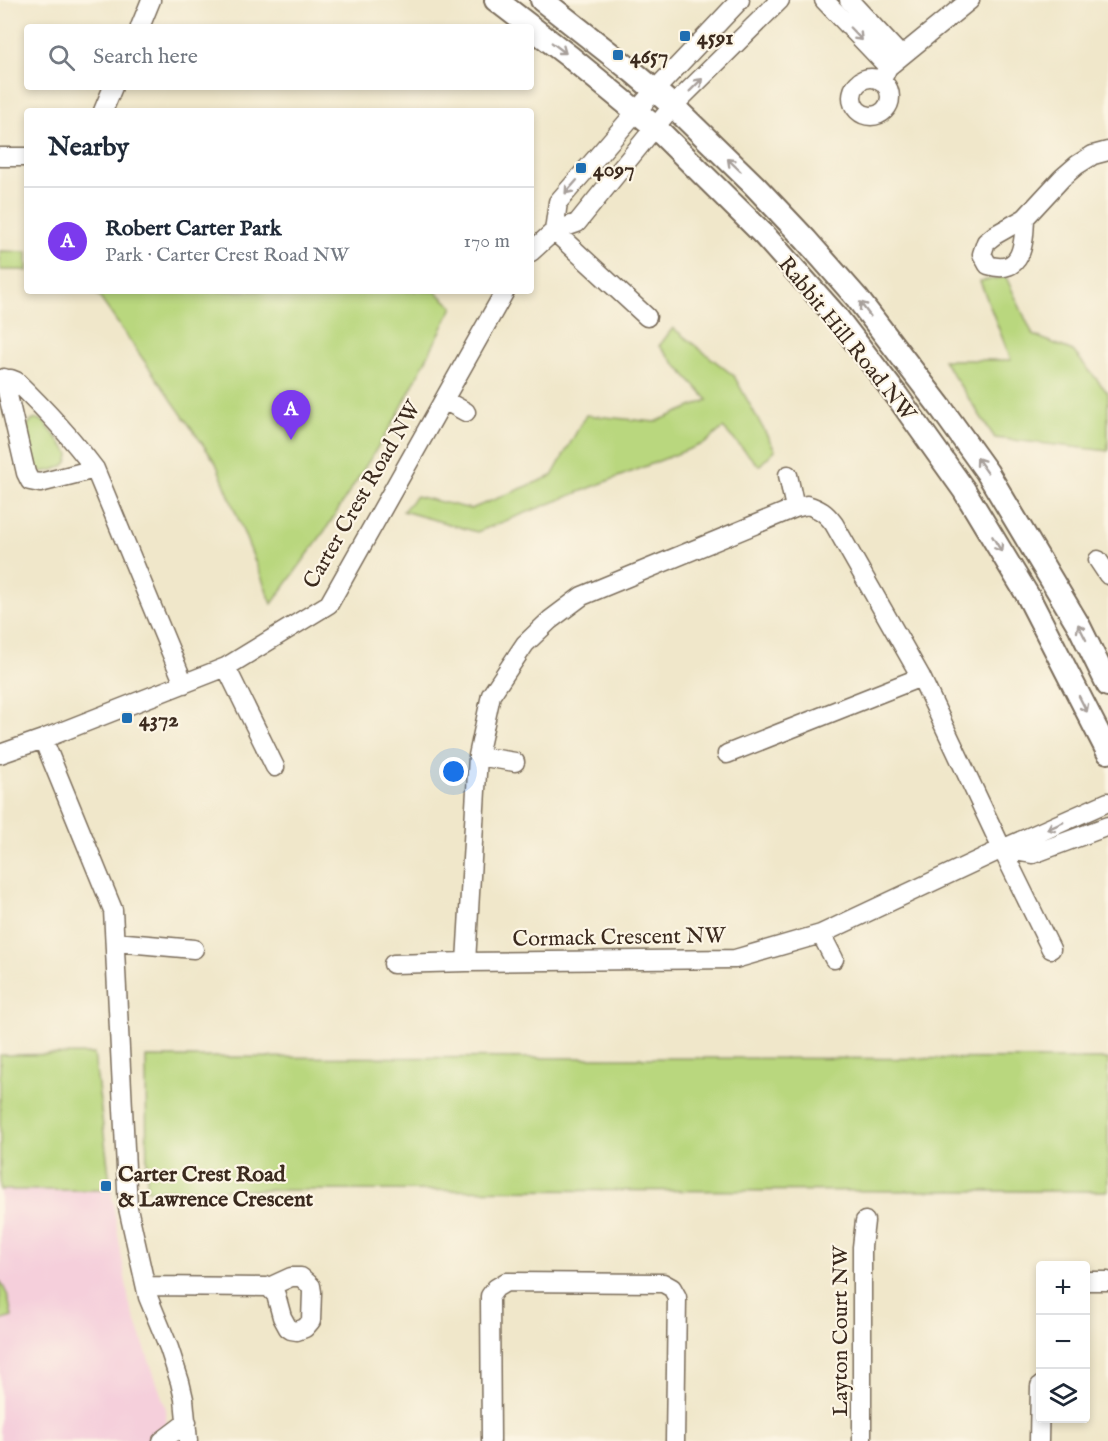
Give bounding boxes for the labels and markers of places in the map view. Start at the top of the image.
place label: 4591 [697,24,733,52]
marker: 4591 [678,29,692,43]
place label: 4657 [630,43,668,71]
marker: 4657 [611,48,625,62]
place label: 4097 [593,156,635,184]
marker: 4097 [574,161,588,175]
pin: A [272,390,310,440]
place label: 4372 [139,706,179,734]
marker: 4372 [120,711,134,725]
place label: Carter Crest Road & Lawrence Crescent [118,1161,314,1214]
marker: Carter Crest Road & Lawrence Crescent [99,1179,113,1193]

